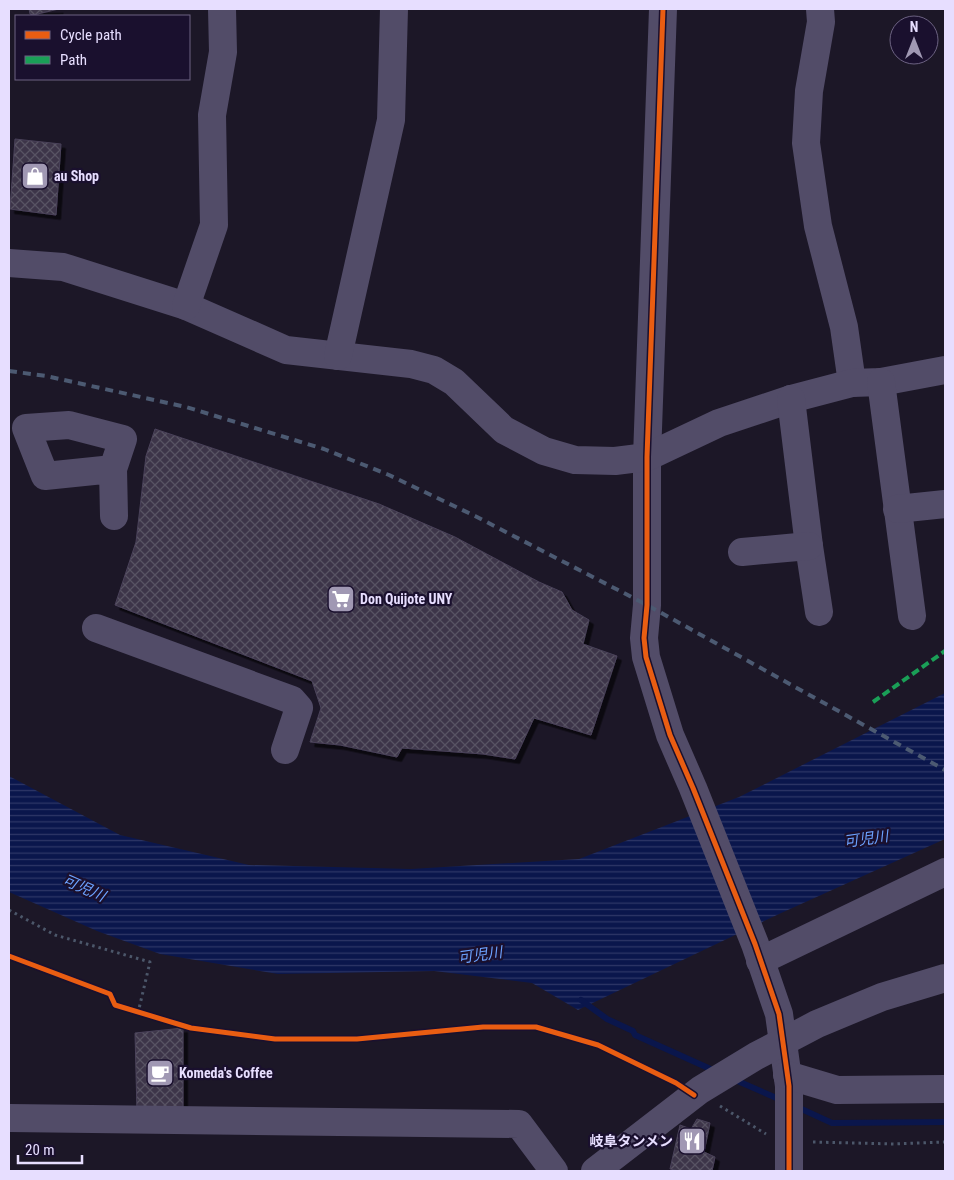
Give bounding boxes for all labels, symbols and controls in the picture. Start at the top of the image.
legend [15,15,190,80]
north arrow [889,15,939,65]
text: N [910,19,918,35]
text: Cycle path [60,26,122,44]
text: Path [60,51,87,69]
shop icon: au Shop [20,161,50,191]
place label: au Shop [54,168,99,184]
supermarket icon: Don Quijote UNY [326,584,356,614]
place label: Don Quijote UNY [360,591,453,607]
water label: 可児川 [842,827,892,851]
water label: 可児川 [60,871,110,906]
water label: 可児川 [456,943,506,967]
cafe icon: Komeda's Coffee [145,1058,175,1088]
place label: Komeda's Coffee [179,1065,273,1081]
restaurant icon: 岐阜タンメン [677,1126,707,1156]
scale bar [18,1132,81,1164]
place label: 岐阜タンメン [589,1133,673,1149]
text: 20 m [25,1141,55,1159]

